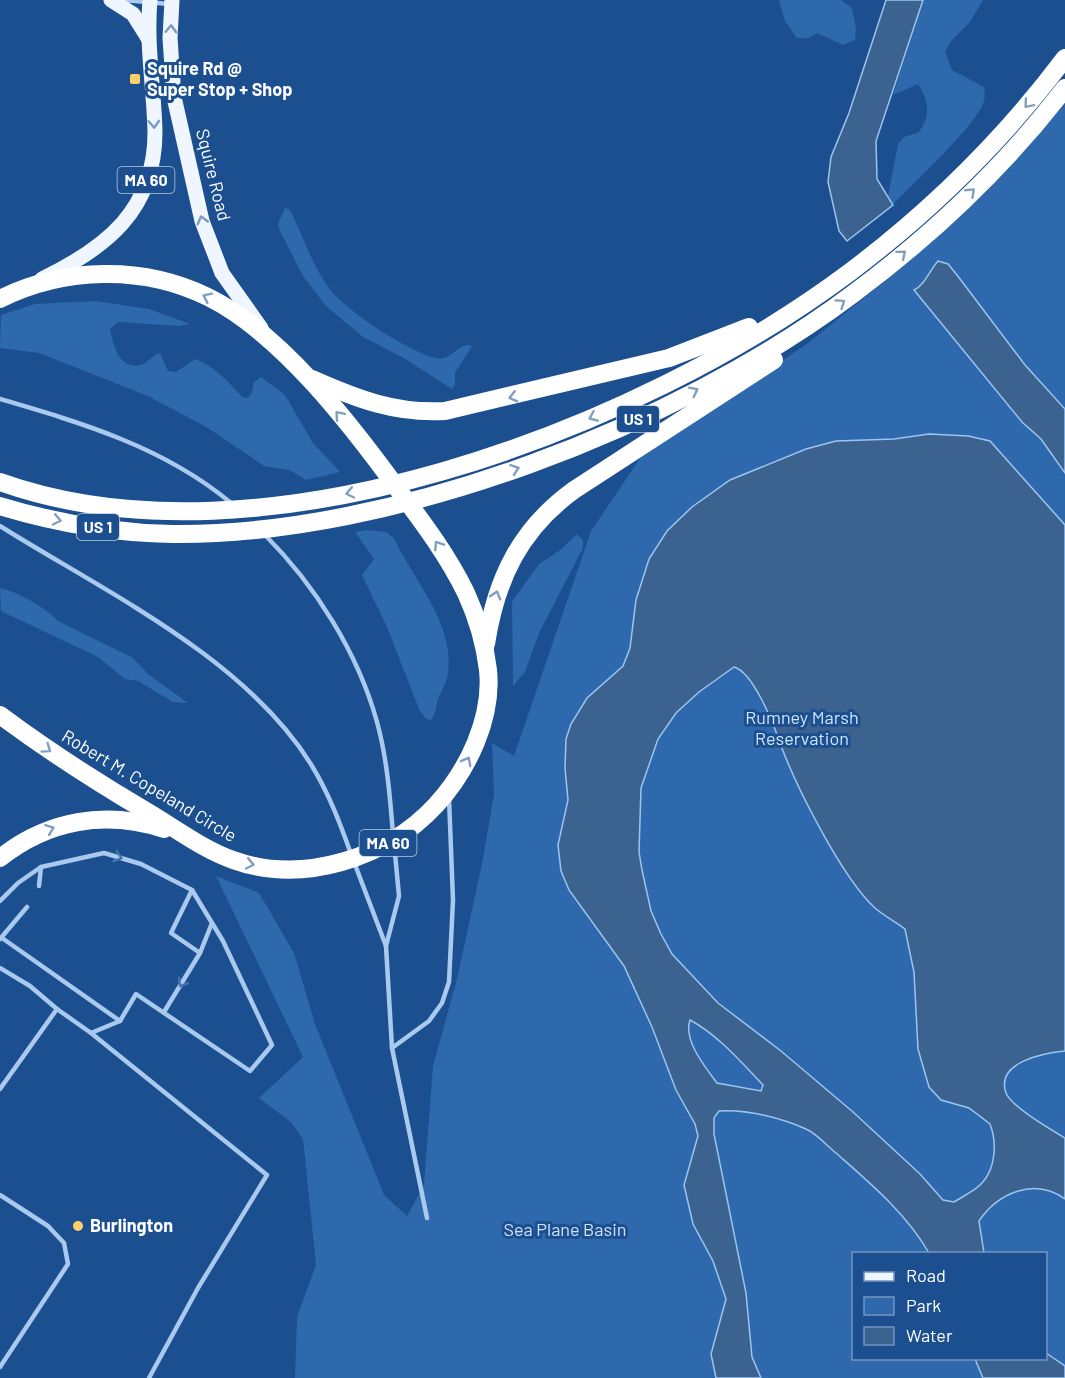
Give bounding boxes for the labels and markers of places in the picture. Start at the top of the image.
place label: Squire Rd @ Super Stop + Shop [147,57,292,100]
marker: Squire Rd @ Super Stop + Shop [128,72,142,86]
place label: Burlington [90,1214,173,1236]
marker: Burlington [71,1219,85,1233]

